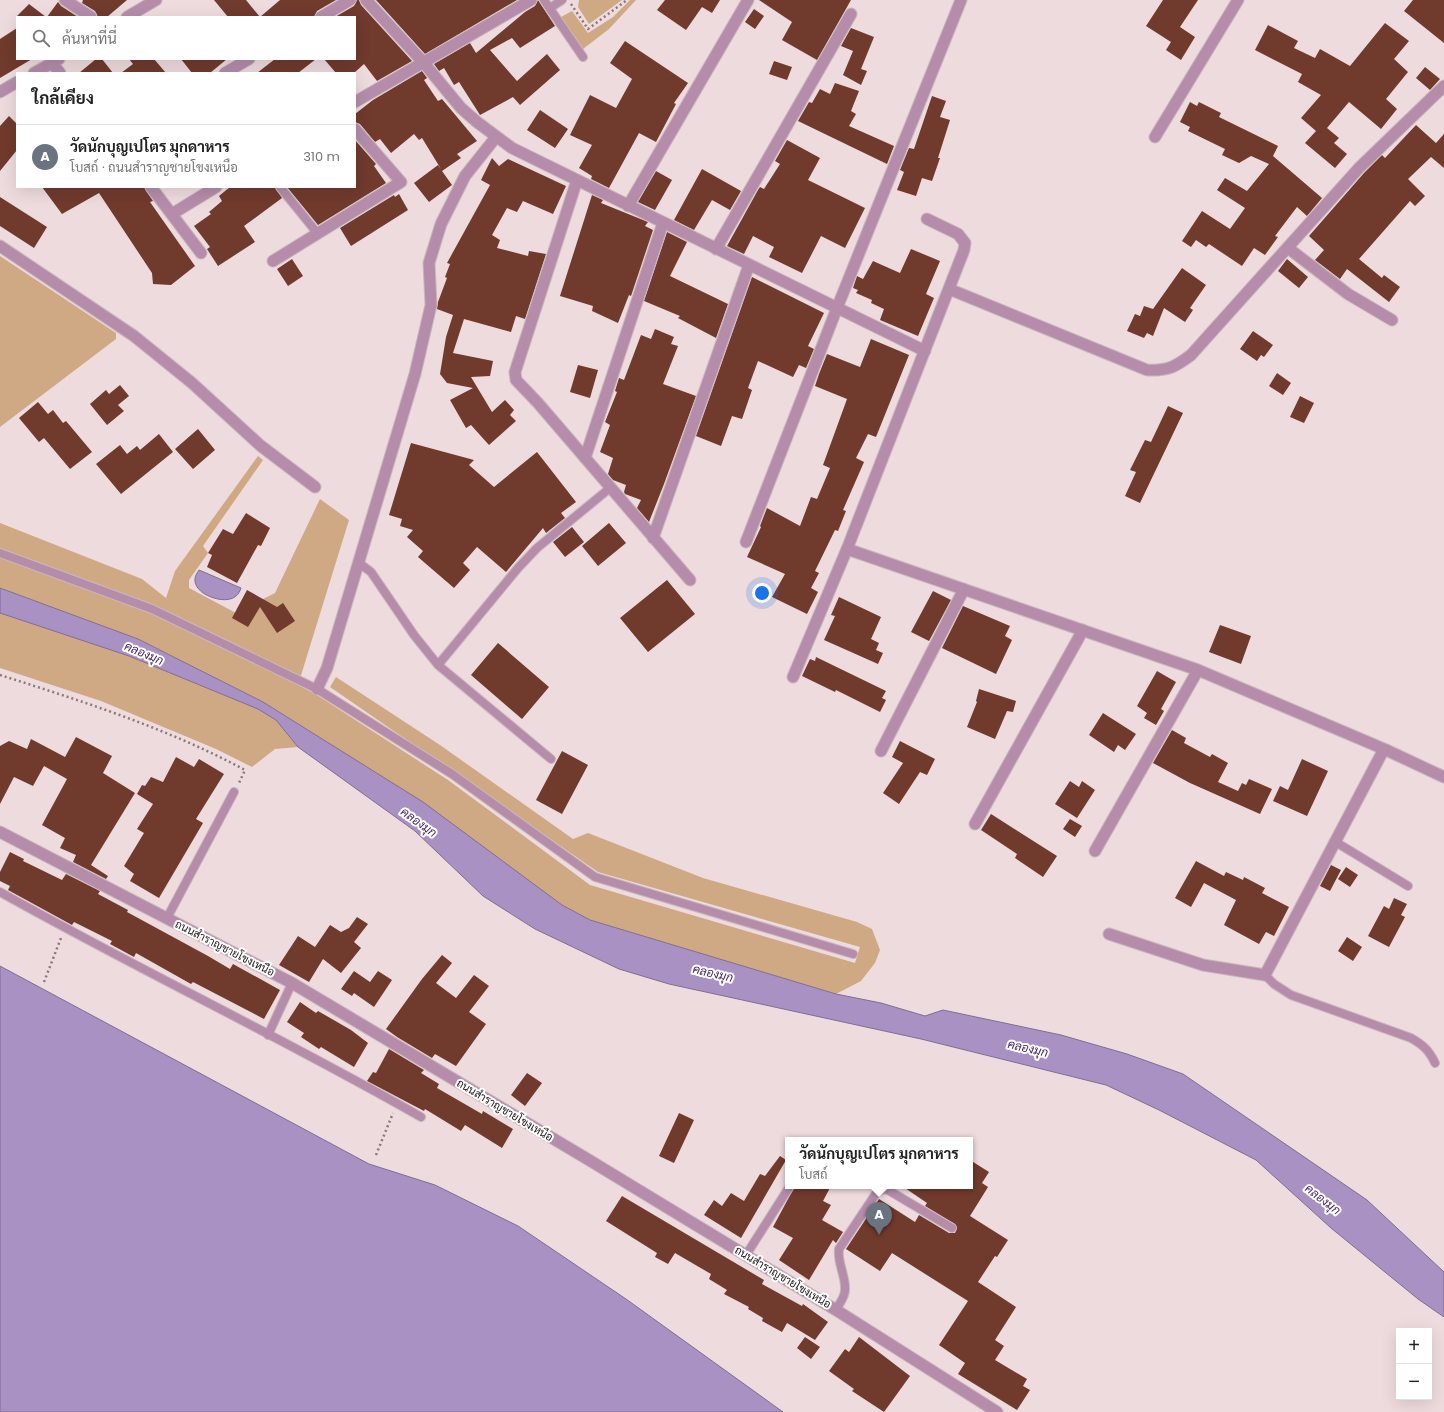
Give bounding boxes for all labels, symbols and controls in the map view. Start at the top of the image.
search box [16,16,356,60]
icon: search [30,27,52,49]
text: ค้นหาที่นี่ [62,28,117,49]
text: ใกล้เคียง [32,86,94,110]
text: วัดนักบุญเปโตร มุกดาหาร [70,136,230,157]
text: A [40,147,50,166]
text: 310 m [303,147,340,166]
text: โบสถ์ · ถนนสำราญชายโขงเหนือ [70,158,238,177]
your location [752,583,772,603]
water label: คลองมุก [121,637,166,670]
water label: คลองมุก [397,803,441,842]
street label: ถนนสำราญชายโขงเหนือ [172,916,278,980]
water label: คลองมุก [691,960,735,987]
water label: คลองมุก [1006,1035,1050,1062]
street label: ถนนสำราญชายโขงเหนือ [454,1075,556,1145]
popup [785,1137,973,1189]
text: วัดนักบุญเปโตร มุกดาหาร [799,1143,959,1164]
text: โบสถ์ [799,1165,828,1184]
water label: คลองมุก [1301,1180,1344,1219]
pin: A [866,1202,892,1235]
street label: ถนนสำราญชายโขงเหนือ [732,1242,834,1312]
map controls [1396,1328,1432,1400]
button: + [1396,1328,1432,1364]
button: − [1396,1364,1432,1400]

